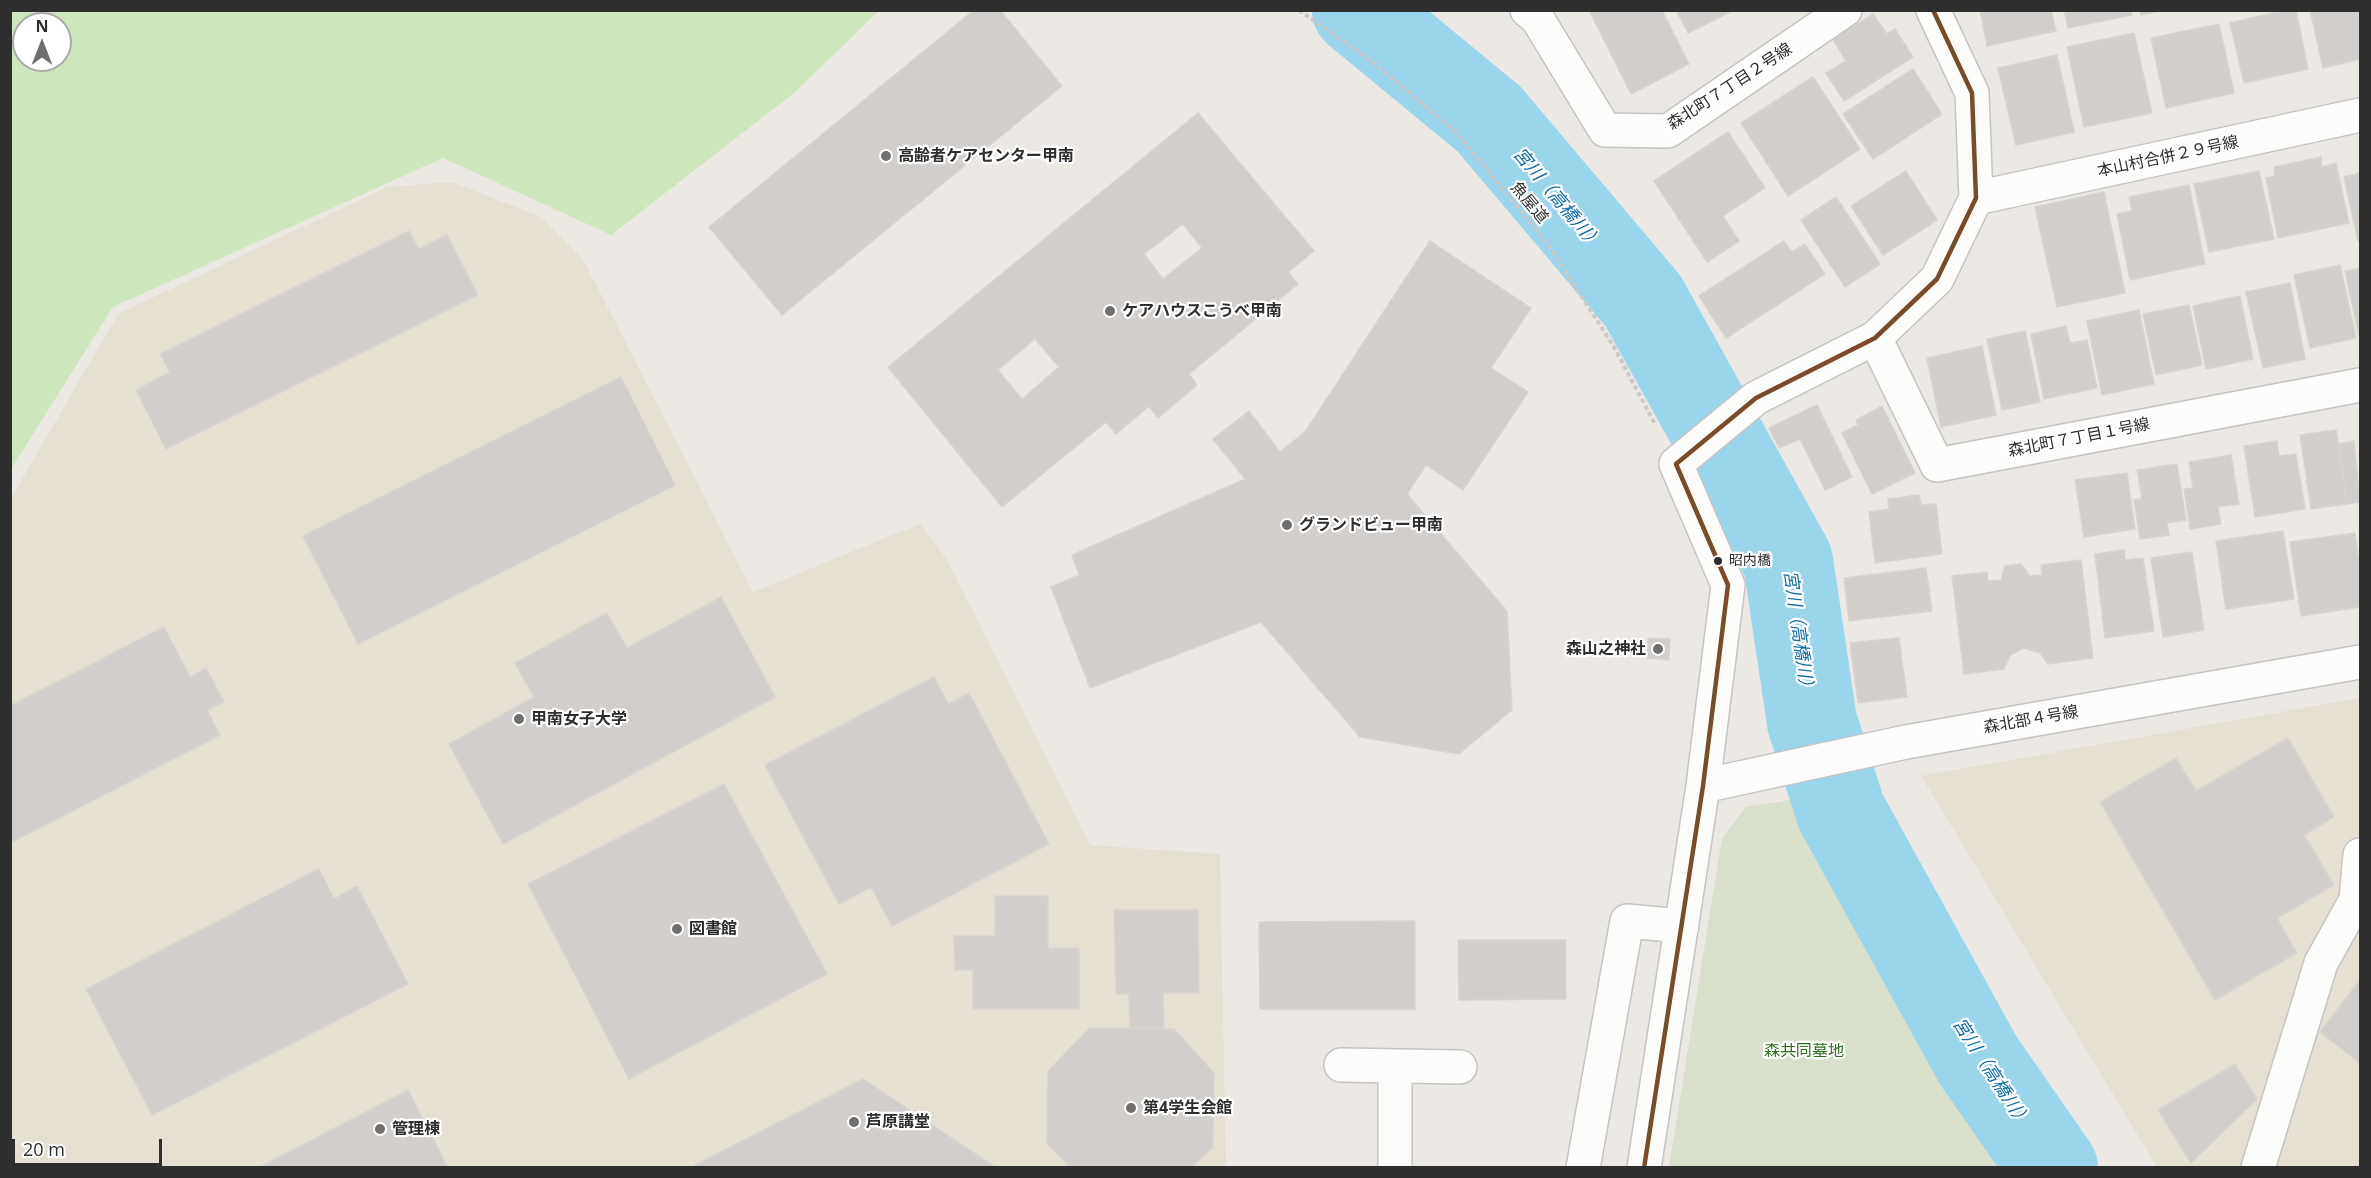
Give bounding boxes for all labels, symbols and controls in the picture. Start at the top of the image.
north arrow [12,12,72,72]
text: N [35,15,49,37]
street label: 森北町７丁目２号線 [1664,40,1796,134]
street label: 本山村合併２９号線 [2096,133,2240,181]
water label: 宮川（高橋川） [1508,144,1606,254]
place label: 高齢者ケアセンター甲南 [898,146,1074,166]
marker: 高齢者ケアセンター甲南 [879,149,893,163]
street label: 魚屋道 [1506,178,1552,228]
place label: ケアハウスこうべ甲南 [1122,301,1282,321]
marker: ケアハウスこうべ甲南 [1103,304,1117,318]
street label: 森北町７丁目１号線 [2006,415,2152,461]
place label: グランドビュー甲南 [1299,515,1443,535]
marker: グランドビュー甲南 [1280,518,1294,532]
place label: 昭内橋 [1729,553,1771,569]
marker: 昭内橋 [1712,555,1724,567]
water label: 宮川（高橋川） [1779,569,1817,697]
place label: 森山之神社 [1566,639,1646,659]
marker: 森山之神社 [1651,642,1665,656]
street label: 森北部４号線 [1982,702,2080,738]
place label: 甲南女子大学 [531,709,627,729]
marker: 甲南女子大学 [512,712,526,726]
place label: 図書館 [689,919,737,939]
marker: 図書館 [670,922,684,936]
water label: 宮川（高橋川） [1948,1014,2034,1132]
park label: 森共同墓地 [1764,1041,1844,1061]
place label: 第4学生会館 [1143,1098,1232,1118]
marker: 第4学生会館 [1124,1101,1138,1115]
place label: 芦原講堂 [866,1112,930,1132]
marker: 芦原講堂 [847,1115,861,1129]
place label: 管理棟 [392,1119,440,1139]
marker: 管理棟 [373,1122,387,1136]
scale bar [15,1127,165,1165]
text: 20 m [23,1137,65,1161]

